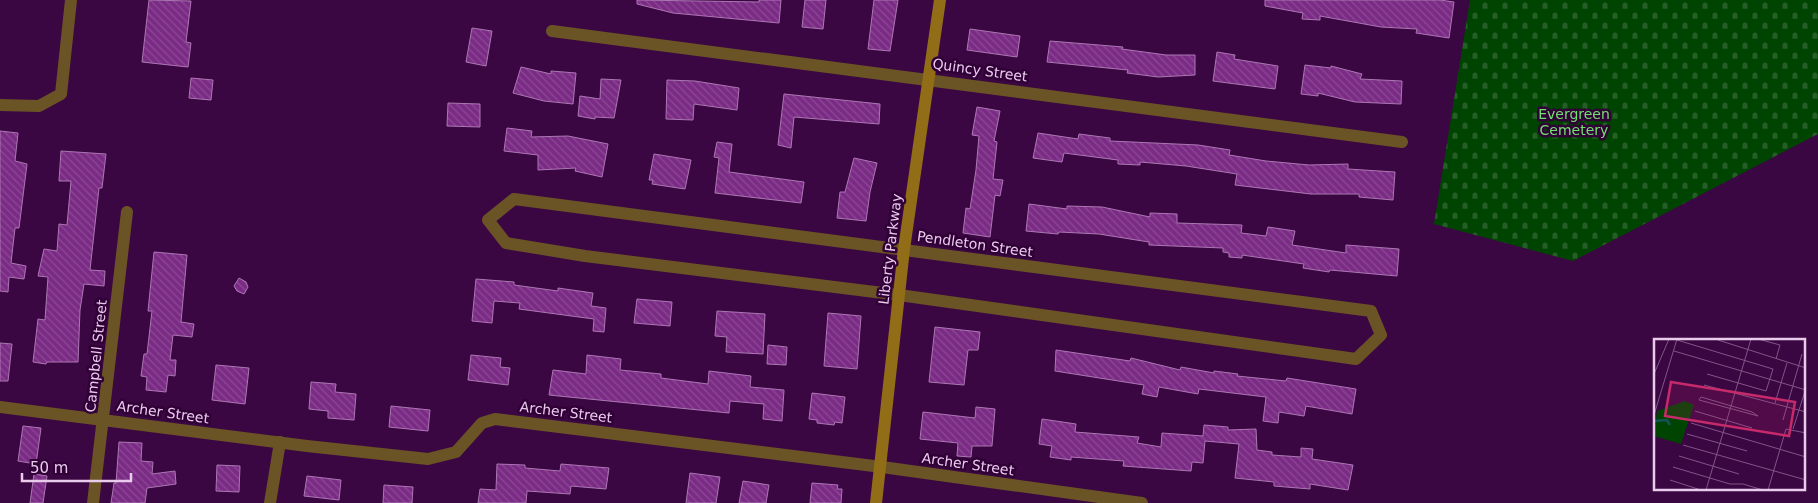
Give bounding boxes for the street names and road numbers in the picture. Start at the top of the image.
street label: Quincy Street [932,55,1029,85]
street label: Liberty Parkway [875,193,905,305]
street label: Pendleton Street [916,228,1034,260]
street label: Campbell Street [82,298,110,413]
street label: Archer Street [116,398,211,426]
street label: Archer Street [519,398,614,426]
street label: Archer Street [921,450,1016,478]

